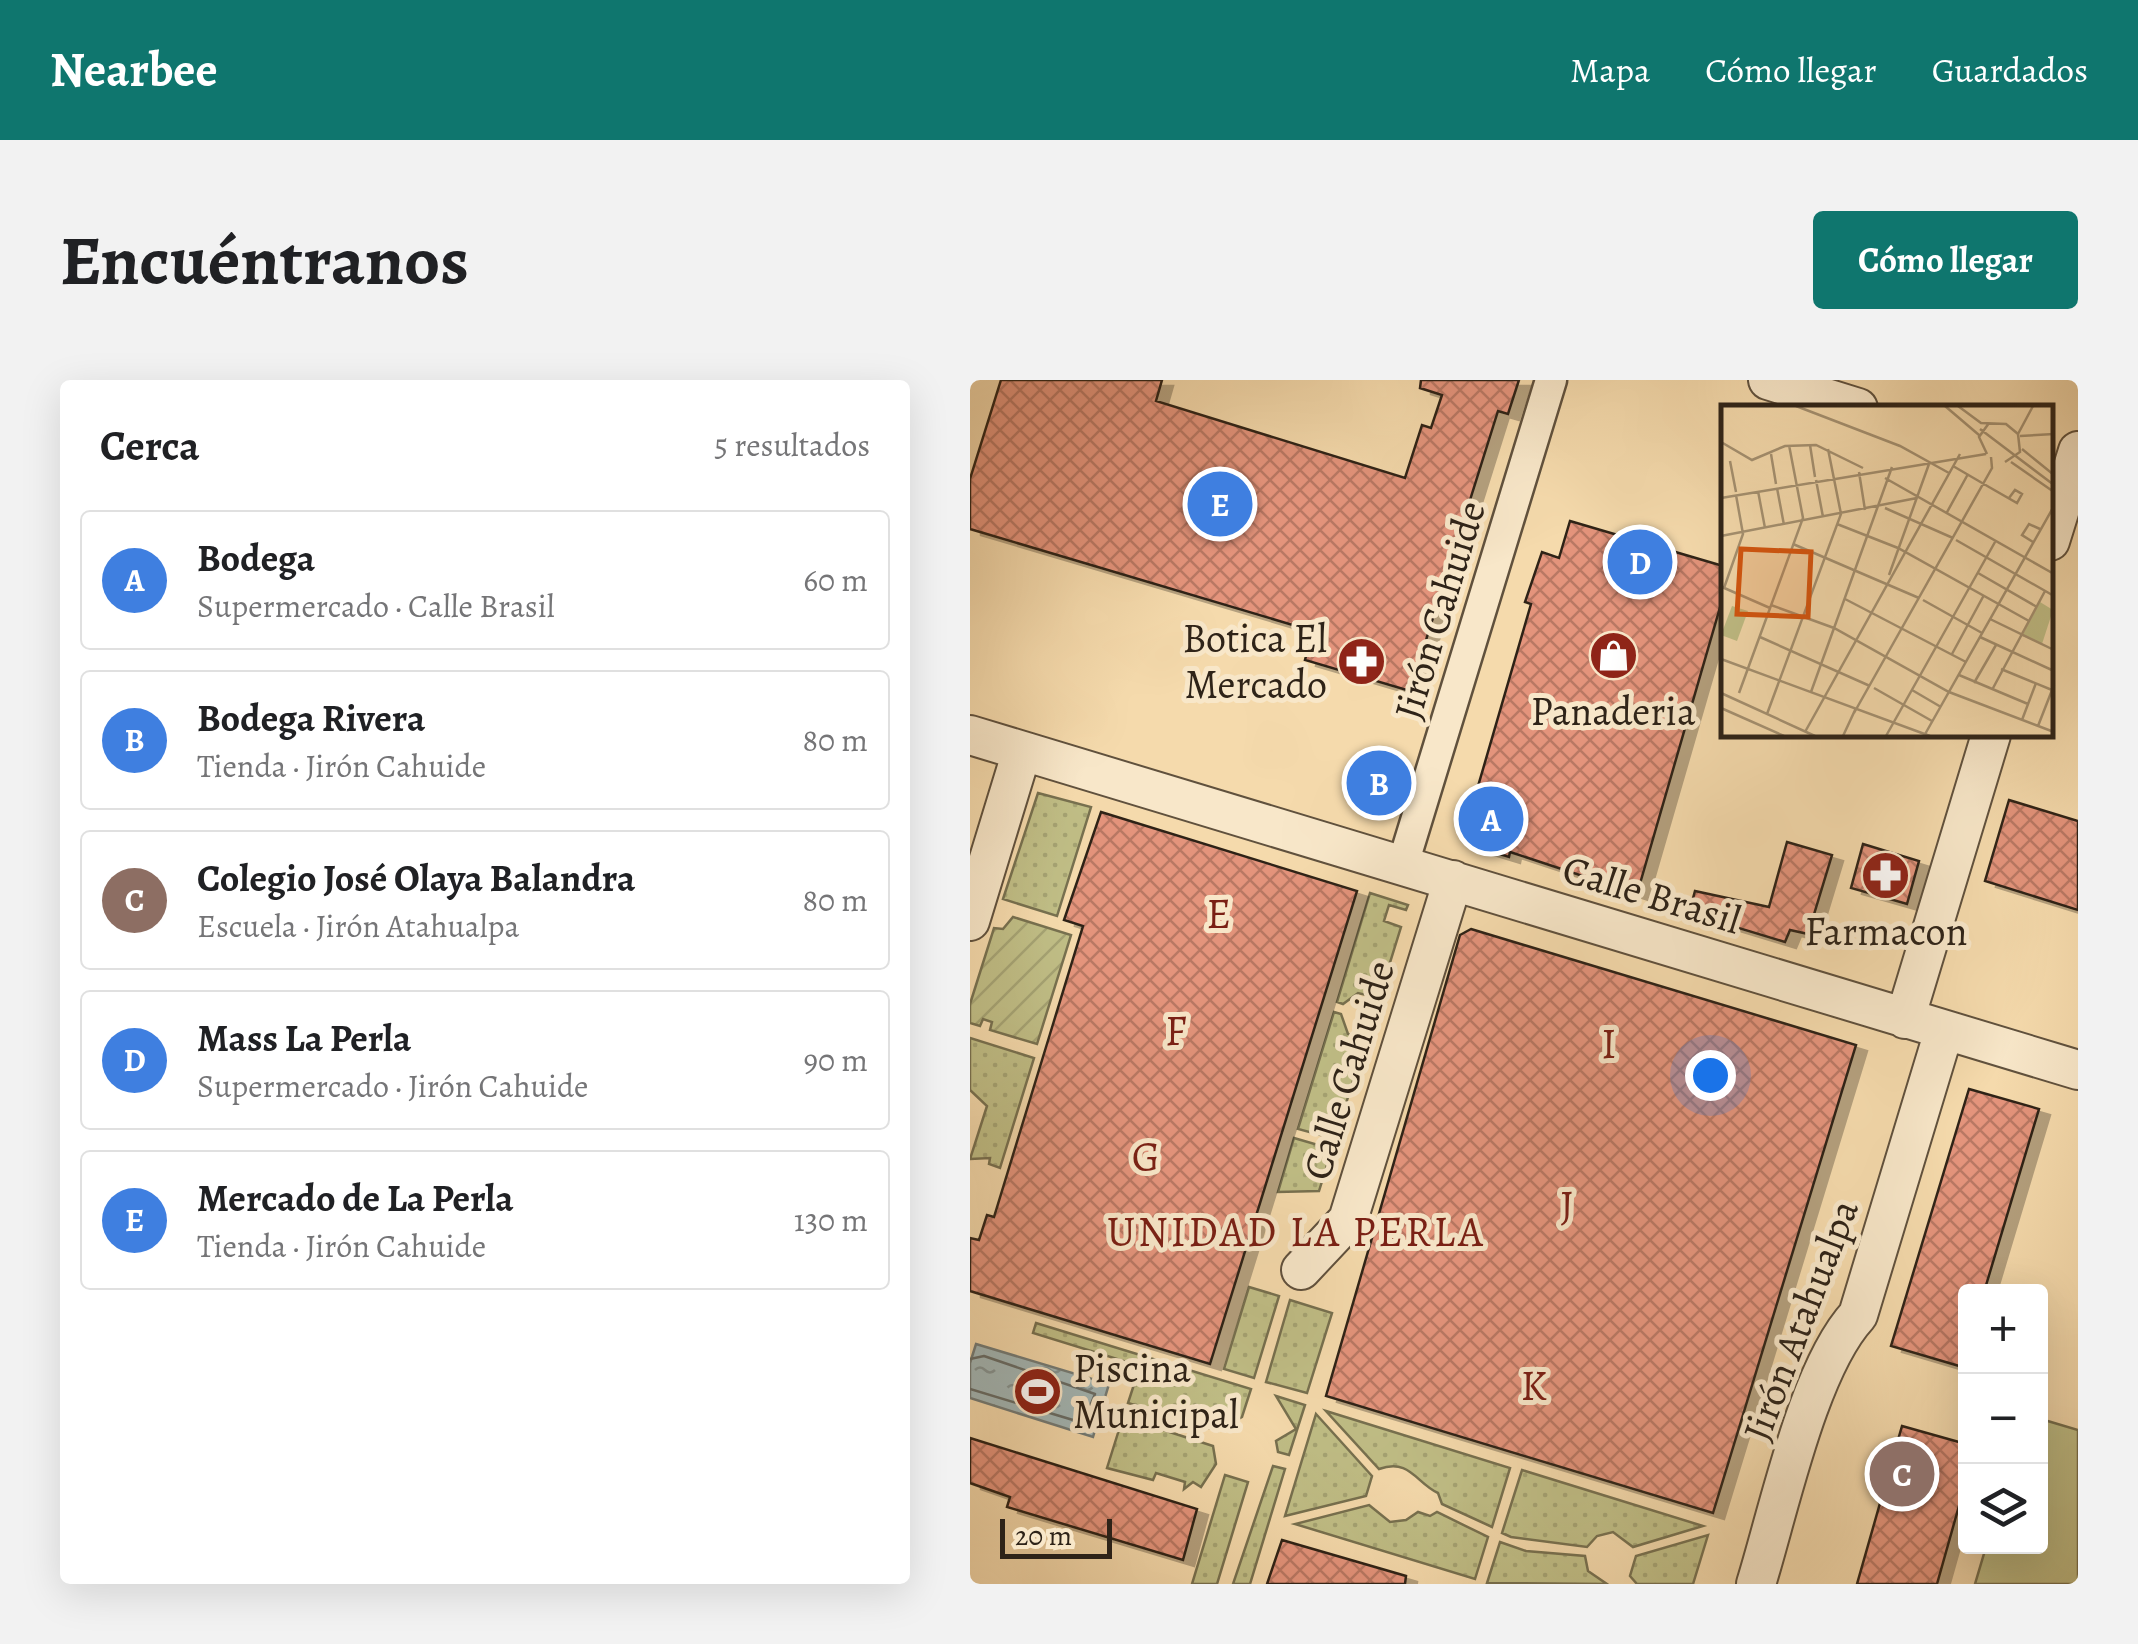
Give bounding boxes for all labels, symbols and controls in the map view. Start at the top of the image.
text: Nearbee [50,37,218,103]
text: Mapa [1570,46,1650,94]
text: Cómo llegar [1705,46,1877,94]
text: Guardados [1932,46,2088,94]
button: Cómo llegar [1813,211,2078,309]
text: Encuéntranos [60,213,469,308]
inset map [1721,405,2053,738]
text: Cerca [100,417,199,474]
text: 5 resultados [714,423,870,467]
pin: E [1188,466,1252,542]
street label: Jirón Cahuide [1380,494,1499,726]
pin: D [1608,524,1672,600]
text: Bodega [197,532,315,584]
text: A [124,558,145,602]
text: 60 m [803,558,868,602]
text: Supermercado · Calle Brasil [197,584,555,628]
place label: Botica El Mercado [1183,611,1327,712]
shop icon: Panaderia [1587,630,1639,682]
pharmacy icon: Botica El Mercado [1336,635,1388,687]
place label: Panaderia [1530,684,1696,739]
text: Bodega Rivera [197,692,425,744]
text: B [124,718,145,762]
text: 80 m [802,718,868,762]
text: Tienda · Jirón Cahuide [197,744,486,788]
pin: B [1346,746,1412,820]
pin: A [1458,782,1524,856]
street label: Calle Brasil [1556,841,1748,948]
pharmacy icon: Farmacon [1860,850,1912,902]
text: Colegio José Olaya Balandra [197,852,635,904]
text: C [125,878,144,922]
text: 80 m [802,878,868,922]
district label: E [1206,885,1234,942]
text: Escuela · Jirón Atahualpa [197,904,519,948]
place label: Farmacon [1805,904,1967,959]
street label: Calle Cahuide [1289,954,1408,1186]
district label: F [1165,1002,1189,1059]
text: Mass La Perla [197,1012,411,1064]
district label: I [1601,1015,1619,1072]
text: D [123,1038,146,1082]
text: 90 m [803,1038,868,1082]
your location [1685,1050,1736,1101]
text: Supermercado · Jirón Cahuide [197,1064,588,1108]
district label: G [1132,1128,1162,1185]
text: Mercado de La Perla [197,1172,514,1224]
district label: J [1560,1177,1576,1234]
street label: Jirón Atahualpa [1729,1191,1872,1449]
text: E [125,1198,144,1242]
text: 130 m [794,1198,868,1242]
district label: UNIDAD LA PERLA [1107,1203,1485,1260]
text: Tienda · Jirón Cahuide [197,1224,486,1268]
map controls [1958,1284,2048,1554]
button: + [1958,1284,2048,1374]
place label: Piscina Municipal [1073,1341,1239,1442]
district label: K [1521,1357,1549,1414]
sports icon: Piscina Municipal [1012,1365,1064,1417]
button: − [1958,1374,2048,1464]
pin: C [1870,1436,1934,1512]
button: layers [1958,1464,2048,1554]
scale bar [1000,1514,1112,1558]
text: 20 m [1015,1517,1072,1555]

